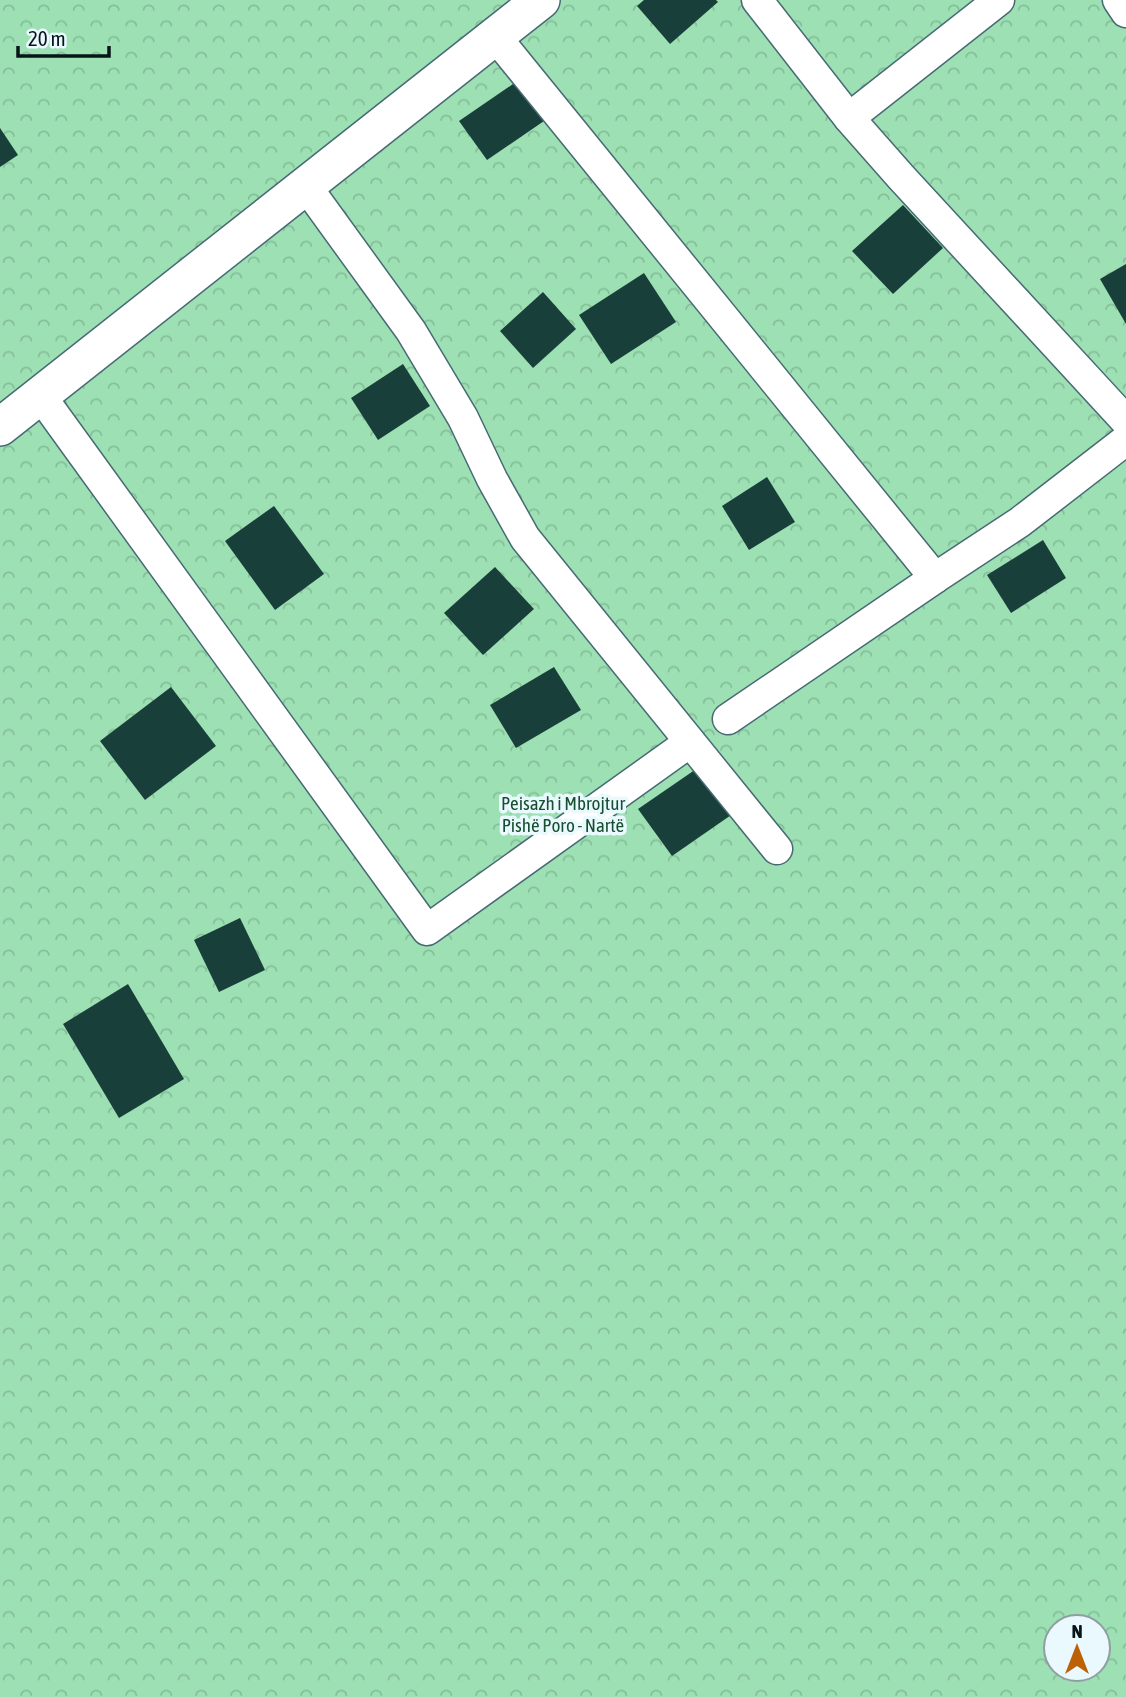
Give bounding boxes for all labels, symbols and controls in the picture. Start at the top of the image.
scale bar [18,14,108,58]
text: 20 m [28,26,66,50]
park label: Peisazh i Mbrojtur Pishë Poro - Nartë [501,792,625,836]
north arrow [1042,1613,1112,1683]
text: N [1071,1620,1083,1642]

